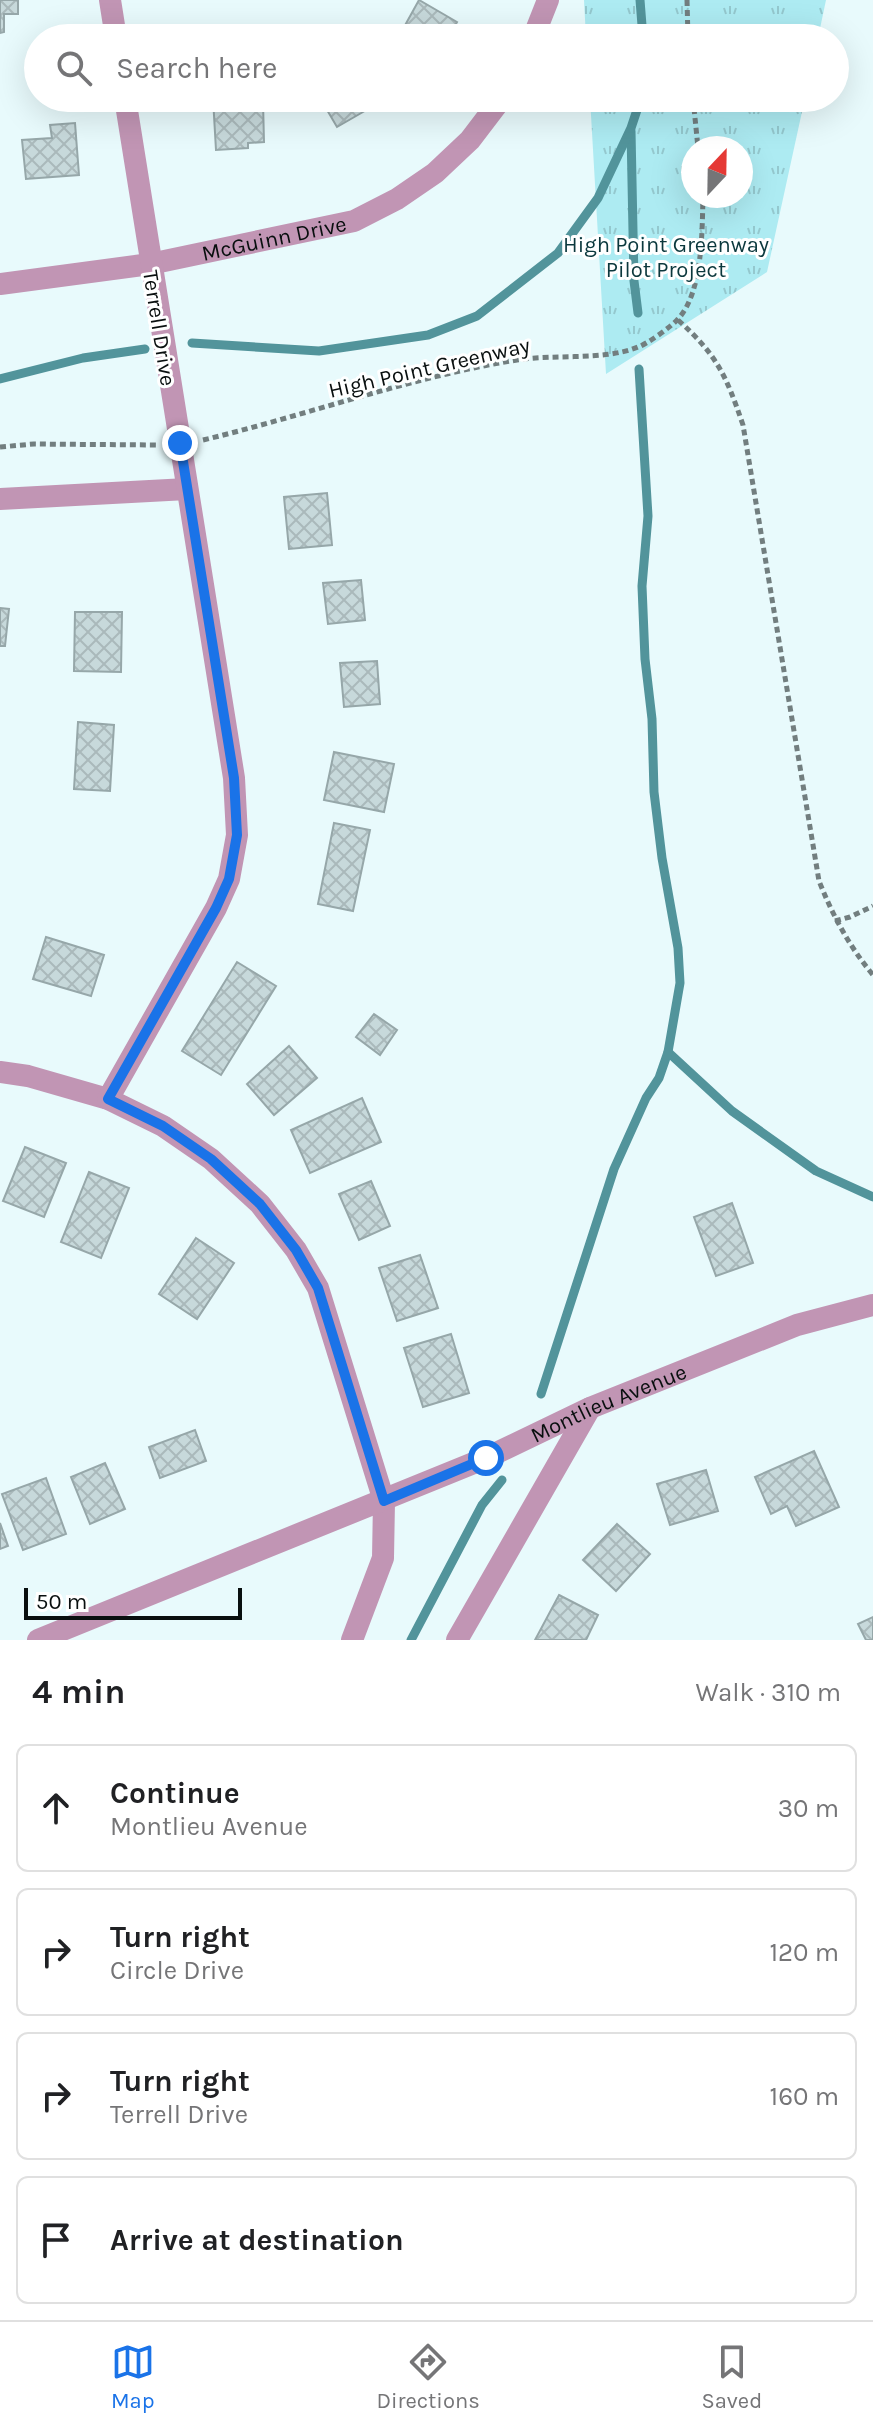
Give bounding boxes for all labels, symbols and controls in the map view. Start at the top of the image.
search box [24,24,849,112]
icon: search [52,46,96,90]
text: Search here [116,50,277,86]
north arrow [681,136,753,208]
street label: McGuinn Drive [199,211,349,267]
park label: High Point Greenway Pilot Project [563,232,769,283]
street label: Terrell Drive [137,268,181,388]
street label: High Point Greenway [326,332,533,404]
route end [162,425,198,461]
street label: Montlieu Avenue [527,1359,691,1449]
route start [468,1440,504,1476]
scale bar [24,1584,242,1620]
text: 50 m [36,1589,87,1615]
text: 4 min [32,1672,125,1712]
text: Walk · 310 m [695,1677,841,1708]
text: Continue [110,1775,240,1811]
icon: ahead [34,1786,78,1830]
text: 30 m [778,1793,839,1824]
text: Montlieu Avenue [110,1811,308,1842]
text: Turn right [110,1919,250,1955]
icon: right [34,1930,78,1974]
text: 120 m [769,1937,839,1968]
text: Circle Drive [110,1955,244,1986]
text: Turn right [110,2063,250,2099]
icon: right [34,2074,78,2118]
text: 160 m [770,2081,839,2112]
text: Terrell Drive [110,2099,248,2130]
icon: arrive [34,2218,78,2262]
text: Arrive at destination [110,2222,404,2258]
tab: Map [111,2340,155,2414]
tab: Directions [376,2340,480,2414]
tab: Saved [701,2340,762,2414]

